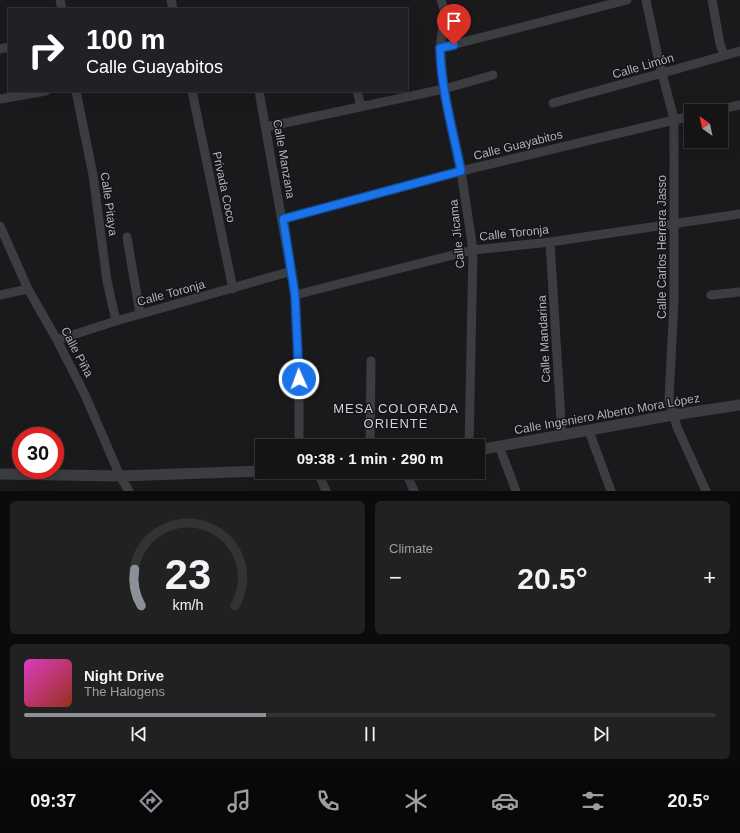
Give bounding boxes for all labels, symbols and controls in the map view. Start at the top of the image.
pin [437,4,471,45]
icon: arrive [443,10,465,32]
icon: right [20,24,72,76]
text: 100 m [86,24,165,55]
street label: Calle Limón [611,51,675,81]
text: Calle Guayabitos [86,57,223,77]
north arrow [684,104,728,148]
map controls [684,104,728,148]
street label: Calle Manzana [270,118,298,200]
street label: Calle Guayabitos [472,127,564,163]
street label: Privada Coco [210,150,238,224]
street label: Calle Pitaya [98,171,120,237]
street label: Calle Carlos Herrera Jasso [655,175,669,319]
street label: Calle Jícama [446,198,468,269]
street label: Calle Toronja [479,222,550,244]
street label: Calle Toronja [135,277,207,309]
street label: Calle Mandarina [535,295,553,383]
street label: Calle Piña [58,325,96,380]
position arrow [278,358,320,400]
street label: Calle Ingeniero Alberto Mora López [513,391,701,437]
district label: MESA COLORADA ORIENTE [333,401,459,431]
speed limit sign: 30 [12,427,64,479]
text: 09:38 · 1 min · 290 m [297,450,443,467]
text: Climate [389,541,433,556]
text: 23 [164,550,211,597]
text: 20.5° [517,562,588,595]
text: − [389,565,402,590]
text: + [703,565,716,590]
text: km/h [172,596,203,612]
text: Night Drive [84,667,164,684]
text: The Halogens [84,684,165,699]
icon: previous [128,723,150,745]
icon: pause [359,723,381,745]
icon: next [590,723,612,745]
icon: directions [137,787,165,815]
icon: music [225,787,253,815]
icon: phone [314,787,342,815]
icon: climate [402,787,430,815]
icon: car [491,787,519,815]
icon: filters [579,787,607,815]
text: 09:37 [30,791,76,811]
text: 20.5° [667,791,710,811]

